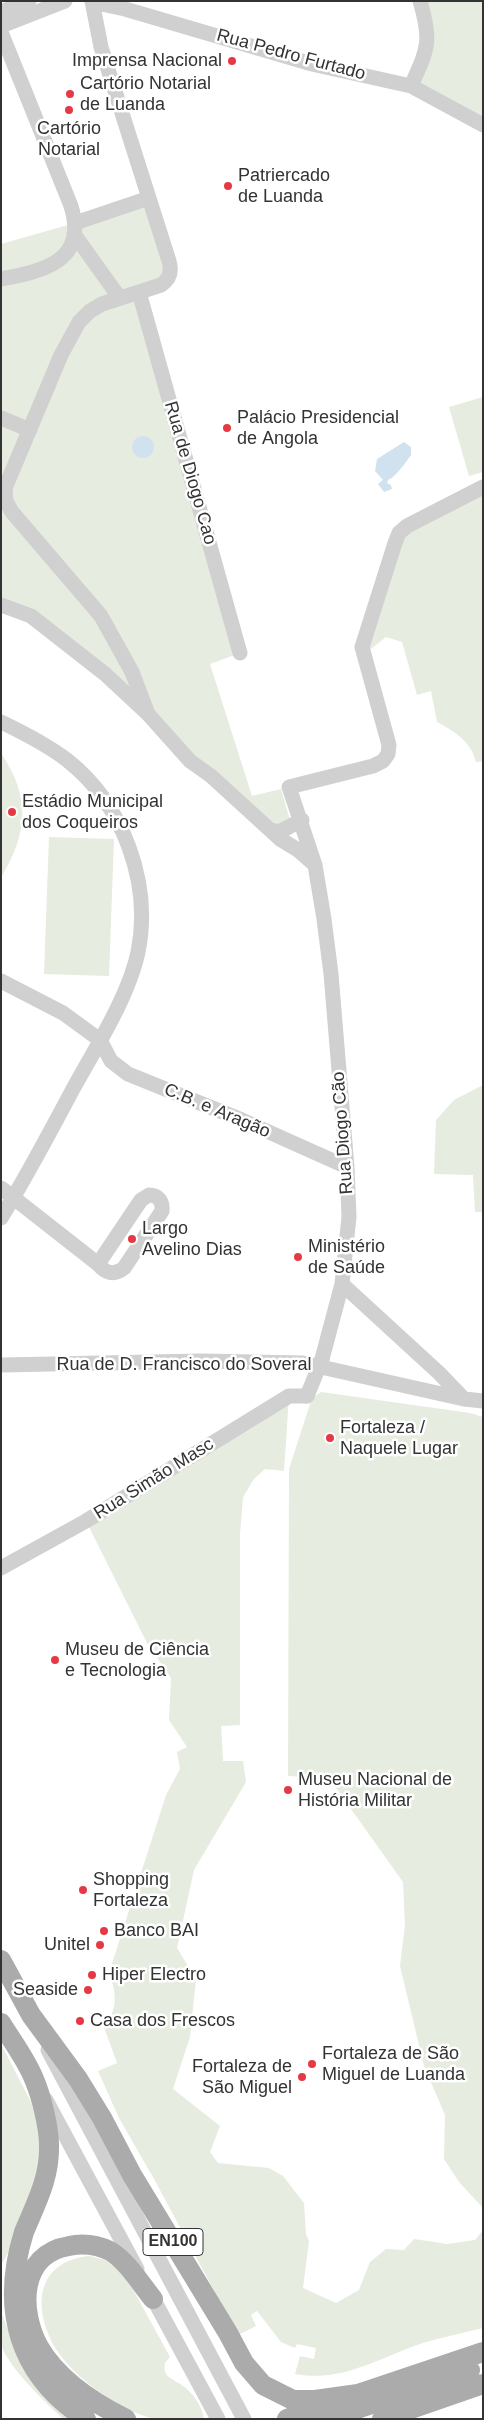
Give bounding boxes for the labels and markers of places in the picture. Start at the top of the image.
place label: Imprensa Nacional [72,50,222,72]
marker: Imprensa Nacional [226,55,238,67]
place label: Cartório Notarial de Luanda [80,73,211,116]
marker: Cartório Notarial de Luanda [64,88,76,100]
marker: Cartório Notarial [63,104,75,116]
place label: Cartório Notarial [37,118,101,160]
place label: Patriercado de Luanda [238,165,330,208]
marker: Patriercado de Luanda [222,180,234,192]
place label: Palácio Presidencial de Angola [237,407,399,449]
marker: Palácio Presidencial de Angola [221,422,233,434]
place label: Estádio Municipal dos Coqueiros [22,791,163,834]
marker: Estádio Municipal dos Coqueiros [6,806,18,818]
place label: Largo Avelino Dias [142,1218,242,1260]
marker: Largo Avelino Dias [126,1233,138,1245]
place label: Ministério de Saúde [308,1236,385,1278]
marker: Ministério de Saúde [292,1251,304,1263]
place label: Fortaleza / Naquele Lugar [340,1417,458,1460]
marker: Fortaleza / Naquele Lugar [324,1432,336,1444]
place label: Museu de Ciência e Tecnologia [65,1639,209,1682]
marker: Museu de Ciência e Tecnologia [49,1654,61,1666]
place label: Museu Nacional de História Militar [298,1769,452,1812]
marker: Museu Nacional de História Militar [282,1784,294,1796]
place label: Shopping Fortaleza [93,1869,169,1912]
marker: Shopping Fortaleza [77,1884,89,1896]
place label: Banco BAI [114,1920,199,1942]
marker: Banco BAI [98,1925,110,1937]
place label: Unitel [44,1934,90,1956]
marker: Unitel [94,1939,106,1951]
place label: Hiper Electro [102,1964,206,1986]
marker: Hiper Electro [86,1969,98,1981]
place label: Seaside [13,1979,78,2001]
marker: Seaside [82,1984,94,1996]
place label: Casa dos Frescos [90,2010,235,2032]
marker: Casa dos Frescos [74,2015,86,2027]
place label: Fortaleza de São Miguel de Luanda [322,2043,465,2086]
place label: Fortaleza de São Miguel [192,2056,292,2098]
marker: Fortaleza de São Miguel de Luanda [306,2058,318,2070]
marker: Fortaleza de São Miguel [296,2071,308,2083]

